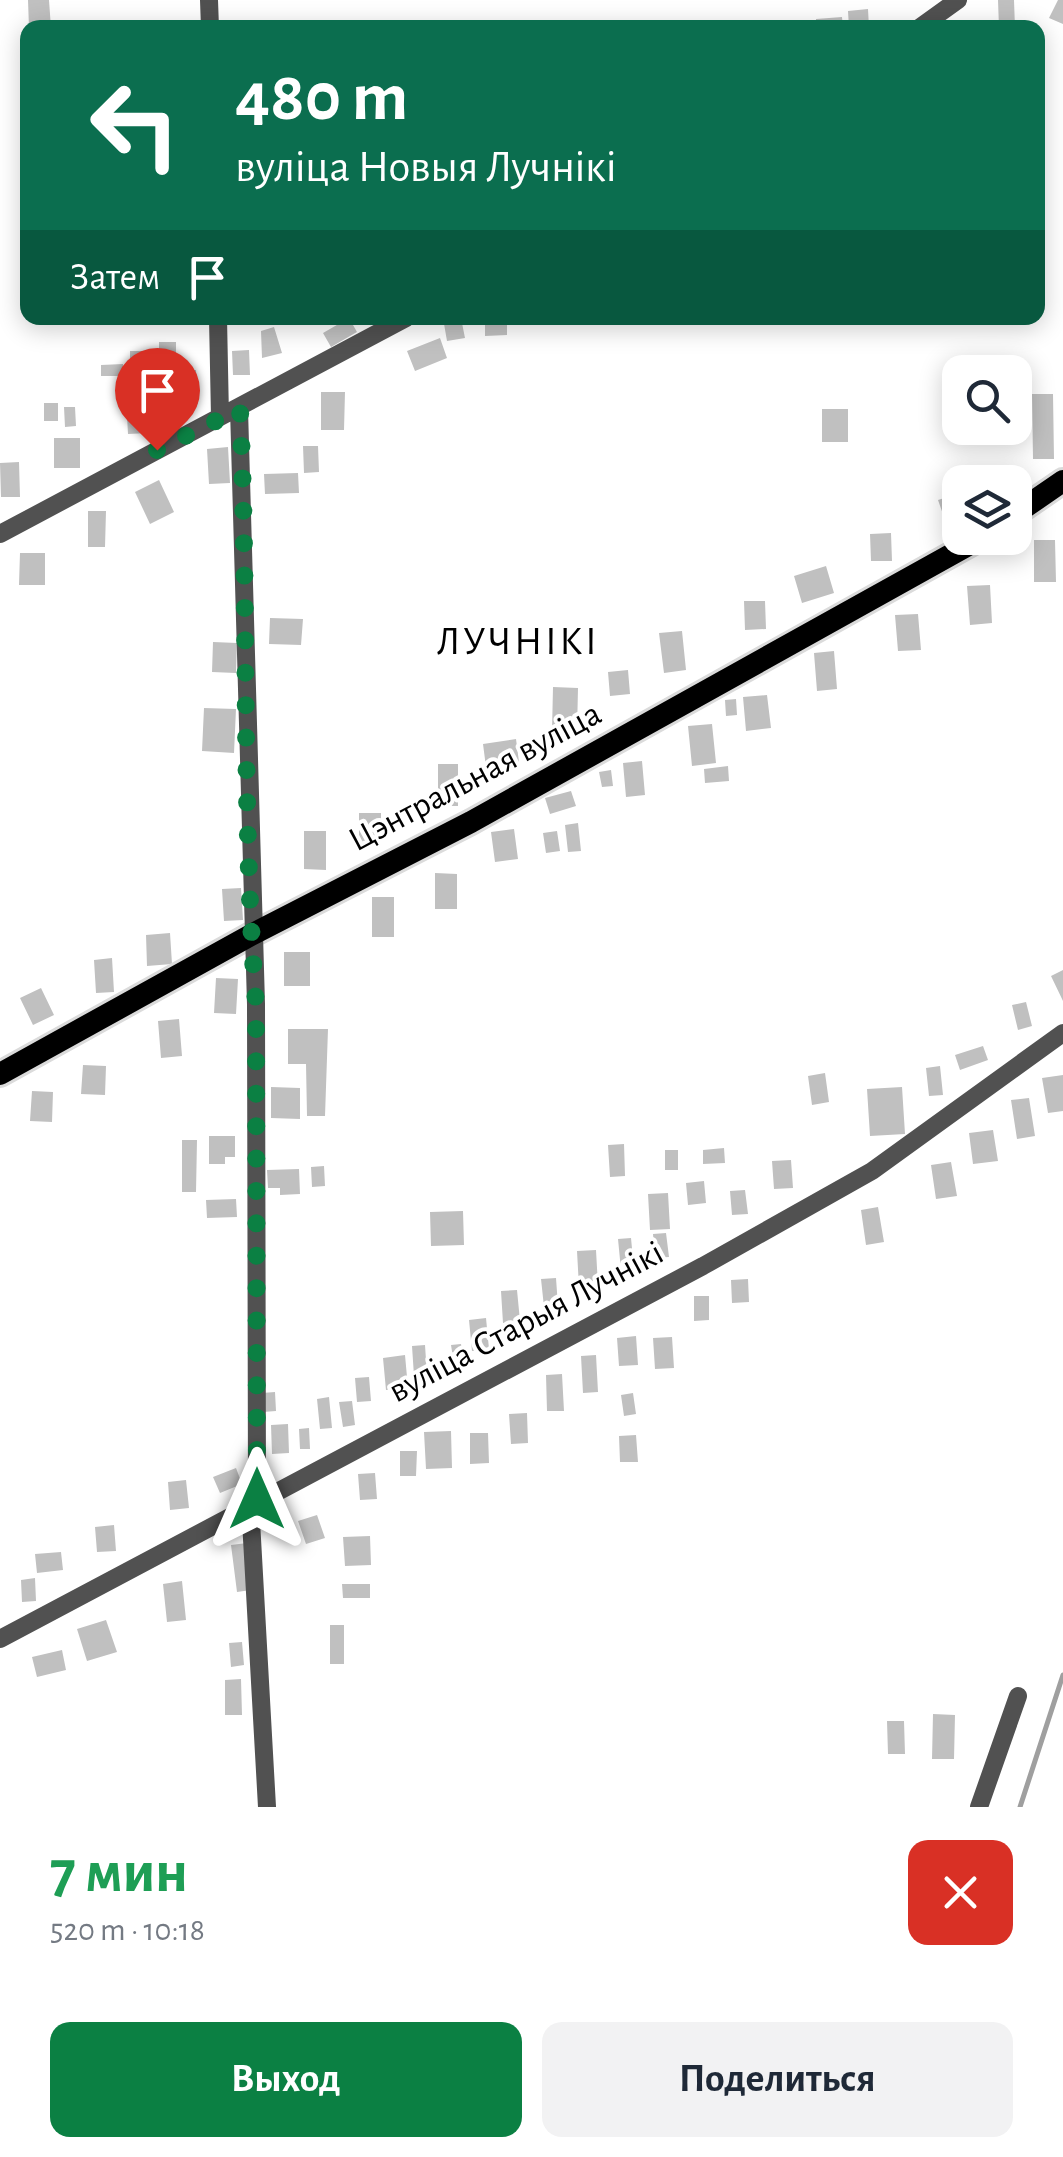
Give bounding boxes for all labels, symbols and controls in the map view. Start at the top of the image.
icon: left [70,60,200,190]
text: 480 m [235,63,408,133]
text: вуліца Новыя Лучнікі [235,145,617,190]
icon: arrive [180,250,235,305]
text: Затем [70,259,160,297]
pin [115,348,200,451]
map controls [942,355,1032,555]
button: search [942,355,1032,445]
icon: arrive [130,363,185,418]
button: layers [942,465,1032,555]
district label: ЛУЧНІКІ [437,622,599,662]
street label: Цэнтральная вуліца [343,696,607,858]
street label: вуліца Старыя Лучнікі [383,1235,669,1409]
position arrow [205,1447,309,1551]
button: close [908,1840,1013,1945]
text: 7 мин [50,1843,188,1903]
text: 520 m · 10:18 [50,1914,205,1946]
button: Выход [50,2022,522,2137]
button: Поделиться [542,2022,1013,2137]

